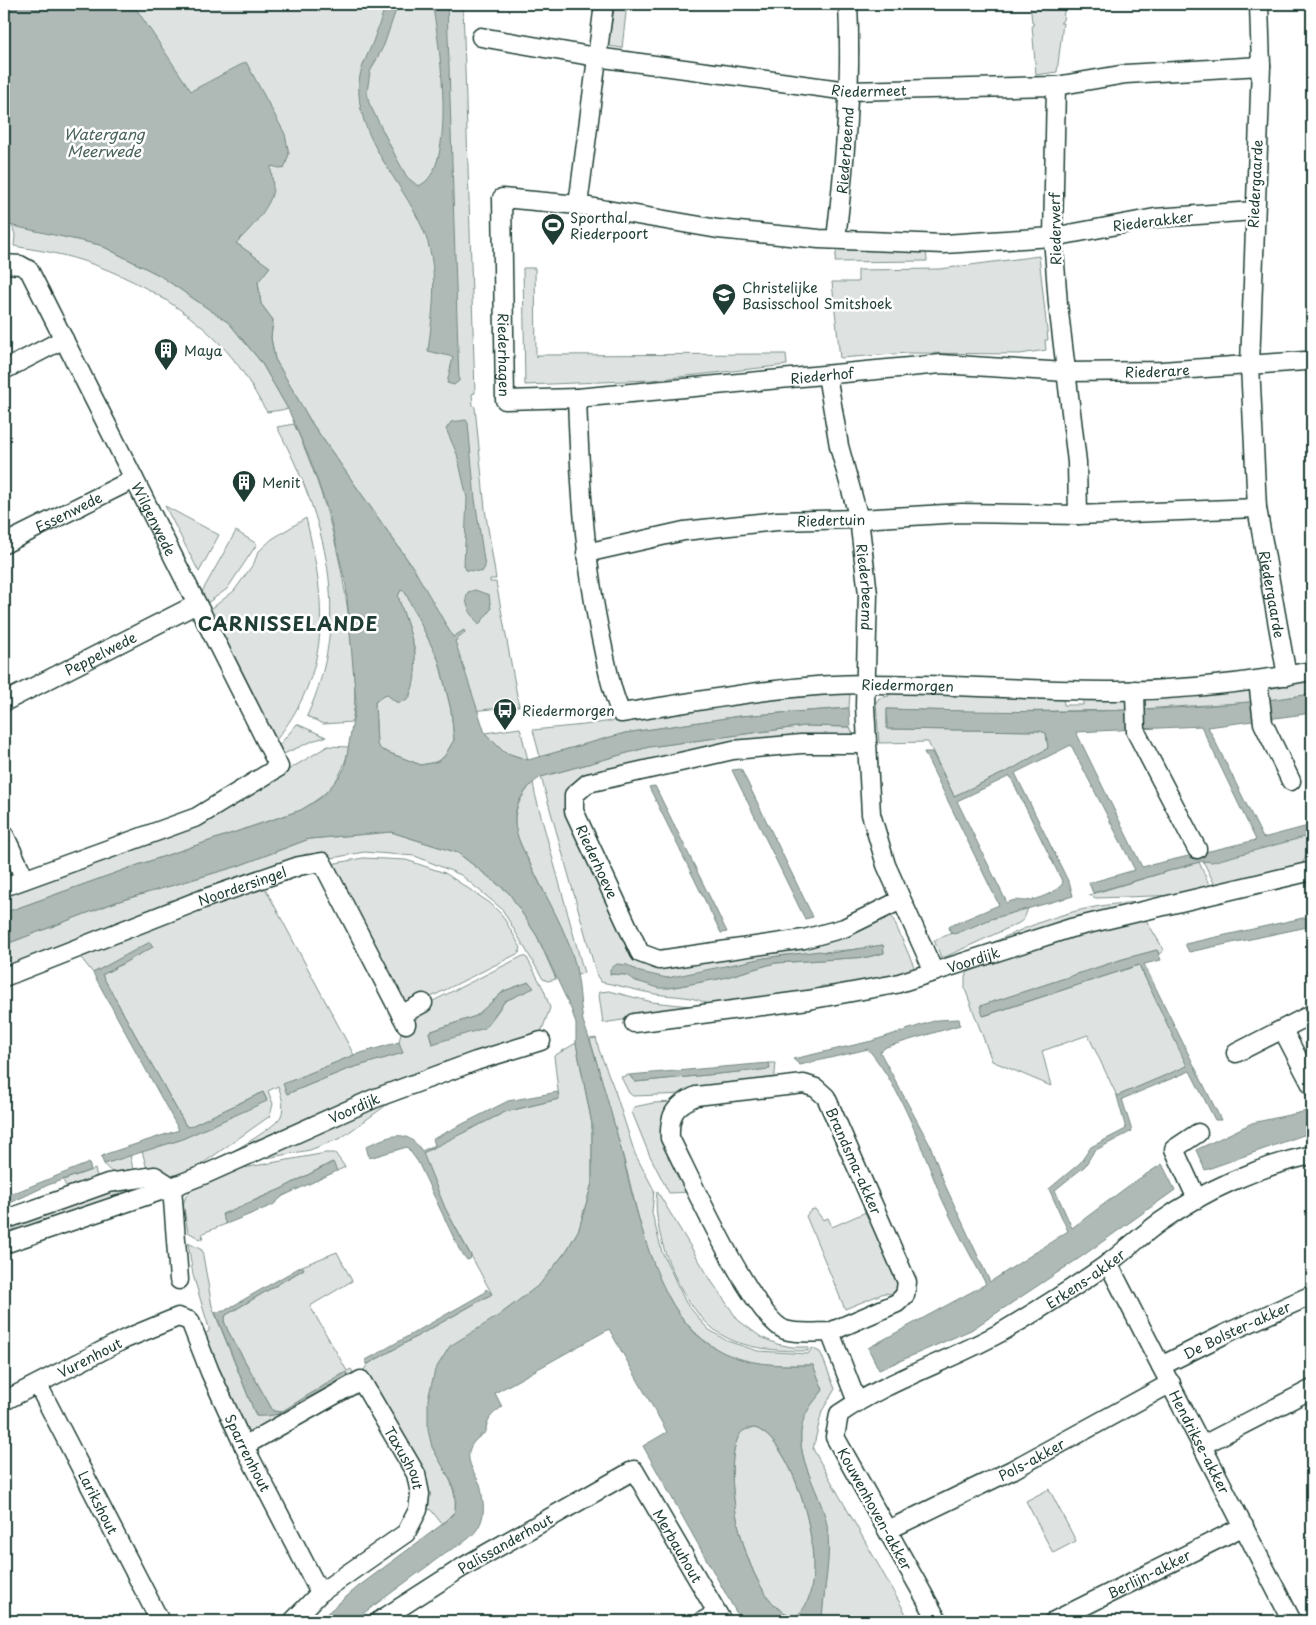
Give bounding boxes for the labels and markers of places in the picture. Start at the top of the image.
place label: Sporthal Riederpoort [570,207,648,244]
sports icon: Sporthal Riederpoort [540,212,566,246]
place label: Christelijke Basisschool Smitshoek [742,277,892,314]
school or university icon: Christelijke Basisschool Smitshoek [711,282,737,316]
building icon: Maya [153,337,179,371]
place label: Maya [184,340,223,361]
building icon: Menit [231,469,257,503]
place label: Menit [262,472,301,493]
bus stop icon: Riedermorgen [492,697,518,731]
place label: Riedermorgen [522,700,615,721]

